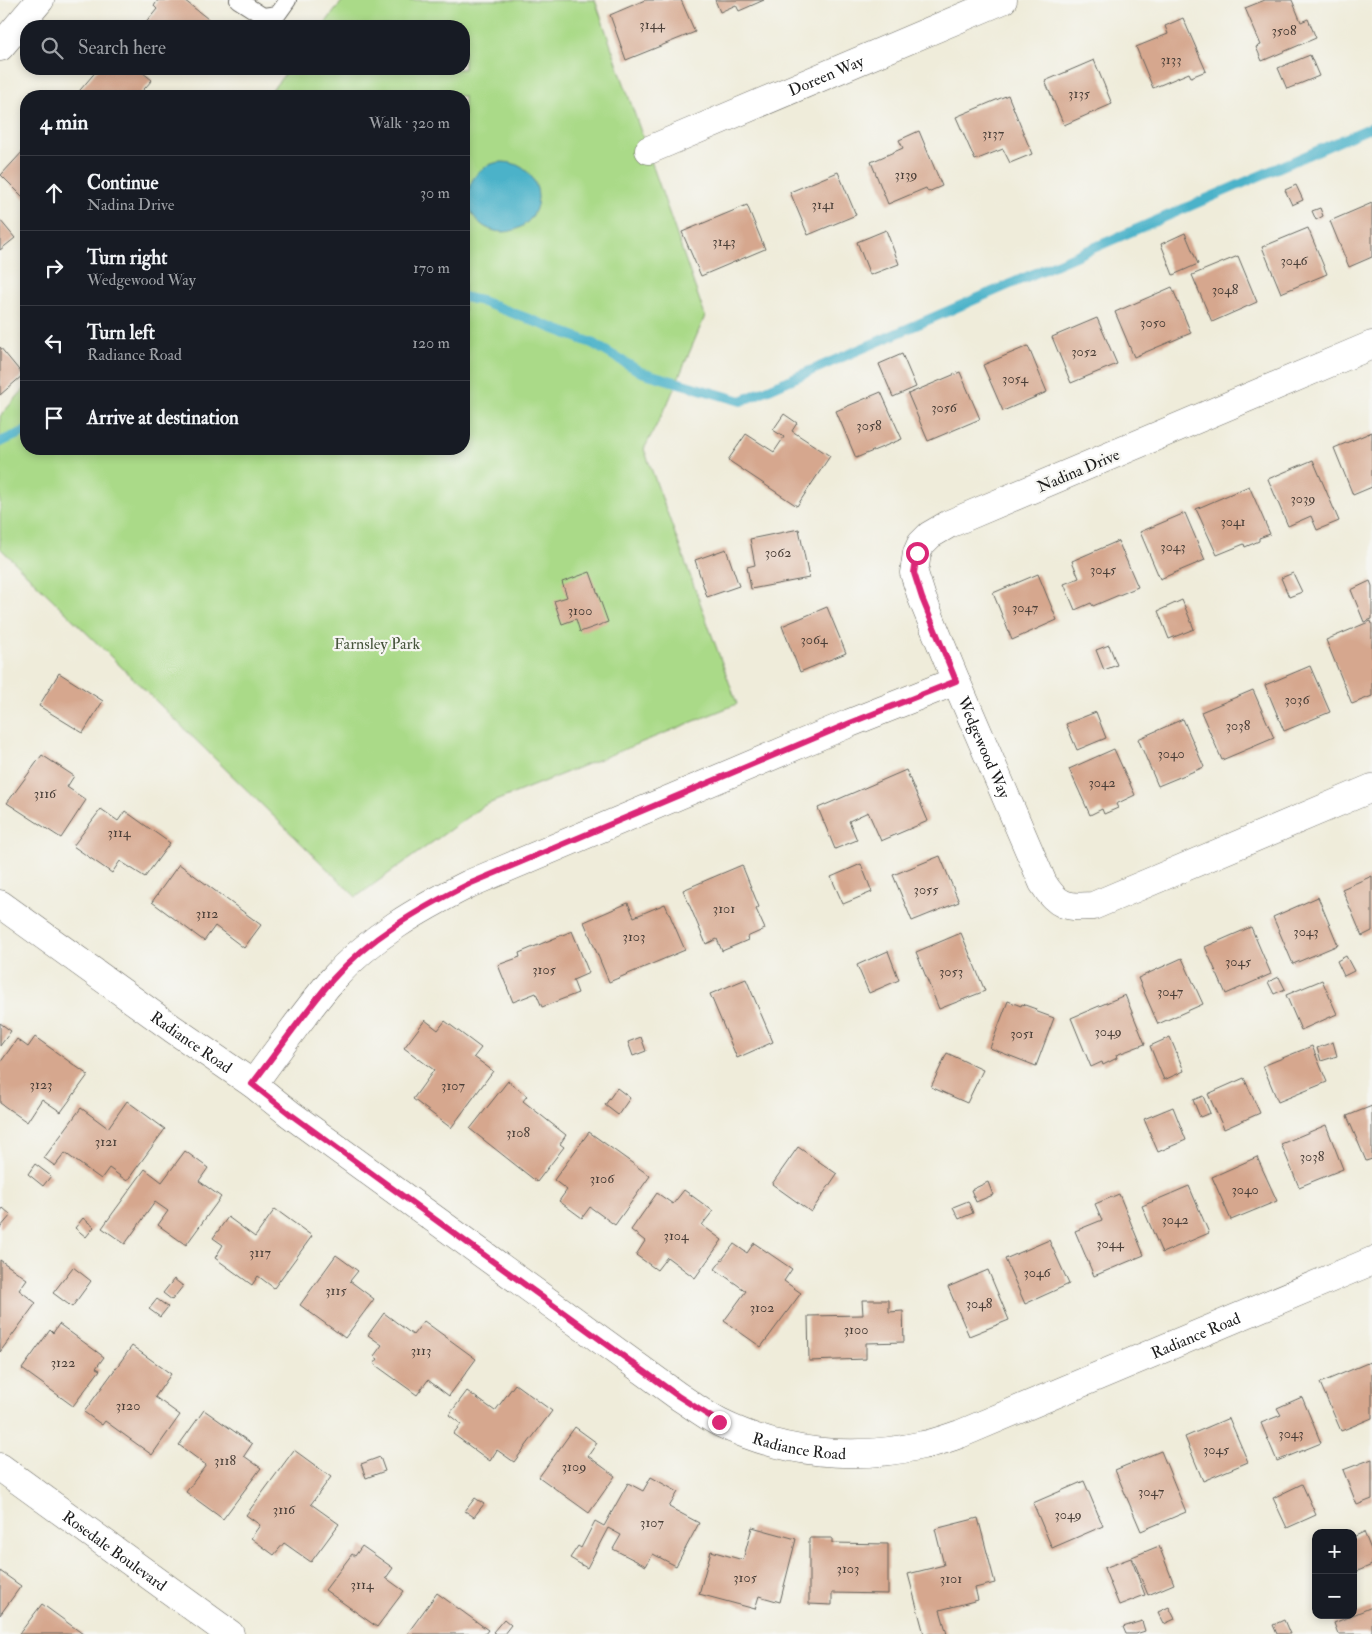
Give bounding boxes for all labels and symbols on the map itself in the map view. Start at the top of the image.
house number: 3144 [639,16,666,33]
house number: 3508 [1271,22,1297,39]
street label: Doreen Way [785,51,868,101]
house number: 3133 [1160,51,1182,68]
house number: 3135 [1068,85,1091,102]
house number: 3137 [982,125,1005,142]
house number: 3139 [895,166,917,183]
house number: 3141 [812,196,834,213]
house number: 3143 [712,233,736,250]
house number: 3046 [1280,252,1308,269]
house number: 3048 [1212,281,1239,298]
house number: 3050 [1140,314,1166,331]
house number: 3052 [1071,343,1097,360]
house number: 3054 [1002,370,1029,387]
house number: 3056 [931,399,958,416]
house number: 3058 [856,417,882,434]
street label: Nadina Drive [1034,445,1123,497]
house number: 3039 [1290,490,1316,507]
house number: 3041 [1220,513,1246,530]
house number: 3043 [1160,538,1186,555]
route start [906,542,929,565]
house number: 3062 [765,544,791,561]
house number: 3045 [1090,561,1117,578]
house number: 3047 [1012,599,1039,616]
house number: 3100 [568,602,592,619]
house number: 3064 [800,631,829,648]
park label: Farnsley Park [334,634,420,654]
house number: 3036 [1285,691,1310,708]
street label: Wedgewood Way [952,693,1015,802]
house number: 3038 [1226,717,1251,734]
house number: 3040 [1157,745,1185,762]
house number: 3042 [1088,774,1116,791]
house number: 3116 [34,785,57,802]
house number: 3114 [108,824,132,841]
house number: 3055 [914,881,939,898]
house number: 3101 [713,900,735,917]
house number: 3112 [196,905,218,922]
house number: 3043 [1293,923,1319,940]
house number: 3103 [623,928,645,945]
house number: 3045 [1225,953,1252,970]
house number: 3105 [532,961,557,978]
house number: 3053 [939,963,963,980]
house number: 3047 [1157,983,1184,1000]
street label: Radiance Road [146,1007,236,1078]
house number: 3049 [1094,1023,1122,1040]
house number: 3051 [1010,1025,1034,1042]
house number: 3123 [30,1076,52,1093]
house number: 3107 [441,1077,466,1094]
house number: 3108 [506,1124,530,1141]
house number: 3121 [95,1133,117,1150]
house number: 3038 [1300,1148,1325,1165]
house number: 3106 [590,1170,615,1187]
house number: 3040 [1231,1181,1259,1198]
house number: 3042 [1161,1211,1189,1228]
house number: 3104 [664,1227,690,1244]
house number: 3044 [1096,1235,1125,1252]
house number: 3117 [249,1244,271,1261]
house number: 3046 [1023,1264,1051,1281]
house number: 3115 [325,1282,348,1299]
house number: 3048 [966,1295,993,1312]
house number: 3102 [750,1299,774,1316]
street label: Radiance Road [1148,1308,1244,1364]
house number: 3100 [844,1321,868,1338]
house number: 3113 [411,1342,431,1359]
house number: 3122 [51,1354,75,1371]
house number: 3120 [116,1397,140,1414]
route end [708,1411,731,1434]
house number: 3043 [1278,1425,1304,1442]
street label: Radiance Road [750,1428,847,1464]
house number: 3045 [1203,1441,1230,1458]
house number: 3118 [214,1452,236,1469]
house number: 3109 [562,1458,586,1475]
house number: 3047 [1138,1483,1165,1500]
house number: 3116 [273,1501,296,1518]
house number: 3049 [1054,1506,1082,1523]
street label: Rosedale Boulevard [58,1507,171,1596]
house number: 3107 [640,1514,665,1531]
house number: 3103 [837,1560,859,1577]
house number: 3105 [733,1569,758,1586]
house number: 3101 [940,1570,962,1587]
house number: 3114 [351,1576,375,1593]

